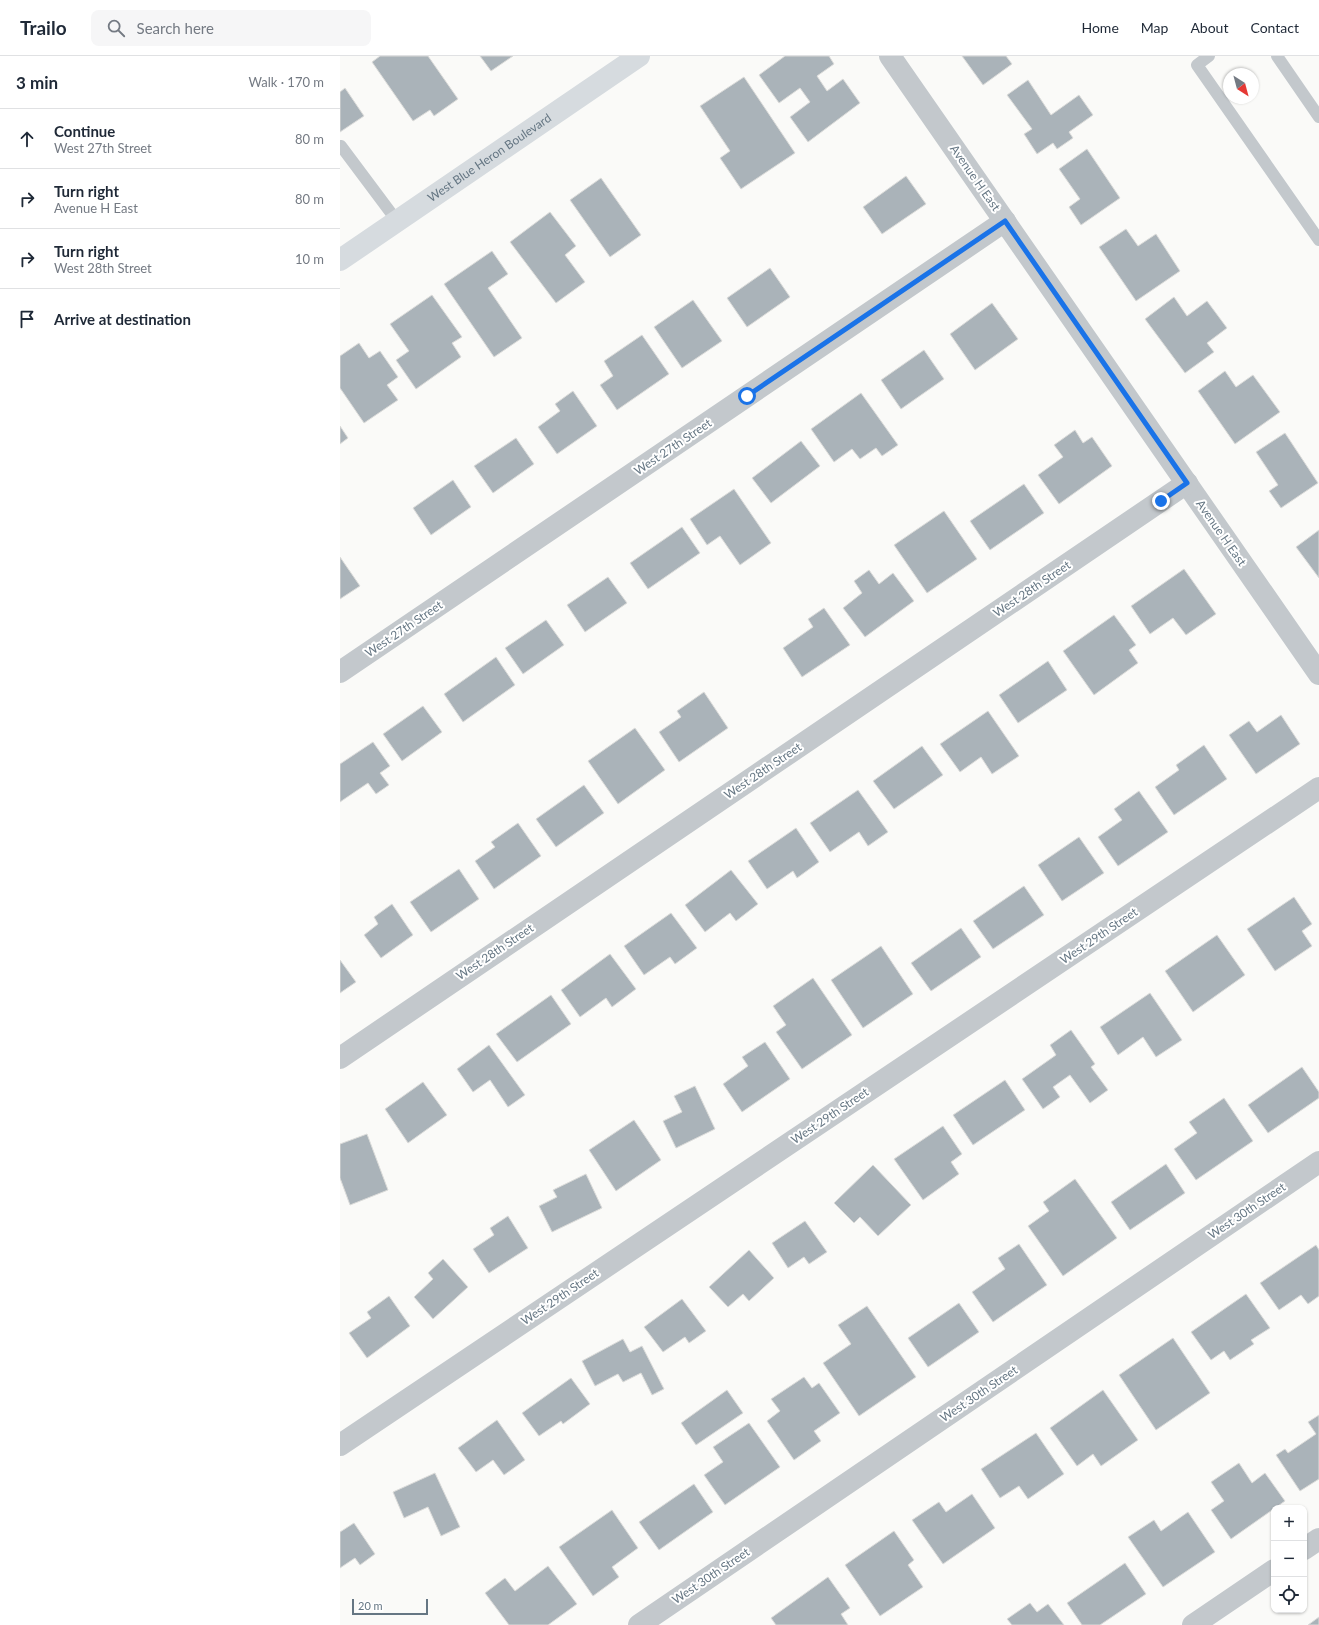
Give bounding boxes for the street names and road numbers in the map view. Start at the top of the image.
street label: West Blue Heron Boulevard [424,110,554,205]
street label: Avenue H East [947,142,1004,214]
street label: West 27th Street [631,415,715,478]
street label: Avenue H East [1193,497,1250,569]
street label: West 28th Street [990,557,1074,620]
street label: West 27th Street [362,597,446,660]
street label: West 28th Street [721,739,805,802]
street label: West 29th Street [1057,904,1141,967]
street label: West 28th Street [453,920,537,983]
street label: West 29th Street [788,1084,872,1147]
street label: West 30th Street [1205,1179,1289,1242]
street label: West 29th Street [518,1265,602,1328]
street label: West 30th Street [937,1362,1021,1425]
street label: West 30th Street [669,1544,753,1607]

